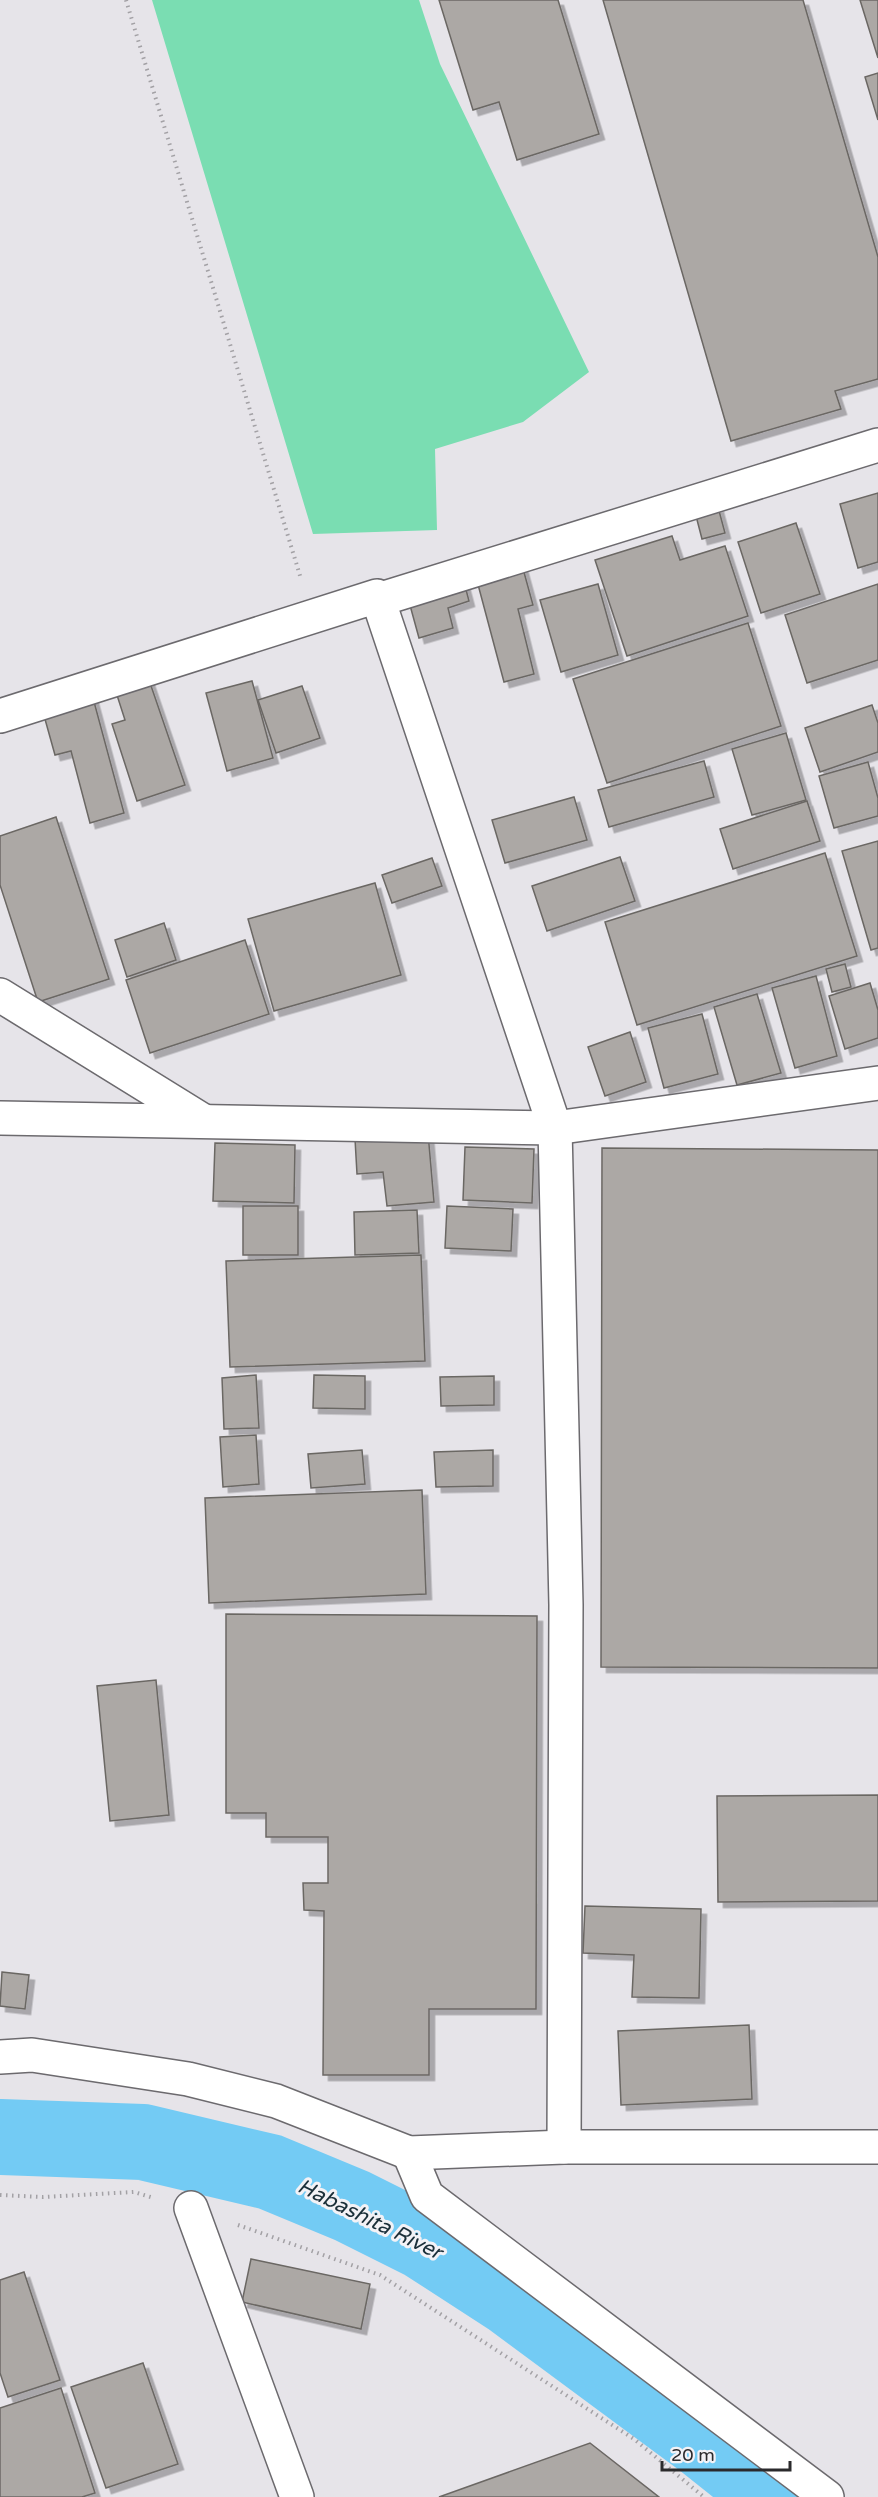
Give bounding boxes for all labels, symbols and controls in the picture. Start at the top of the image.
water label: Habashita River [294,2174,449,2266]
scale bar [662,2434,790,2472]
text: 20 m [671,2444,715,2466]

